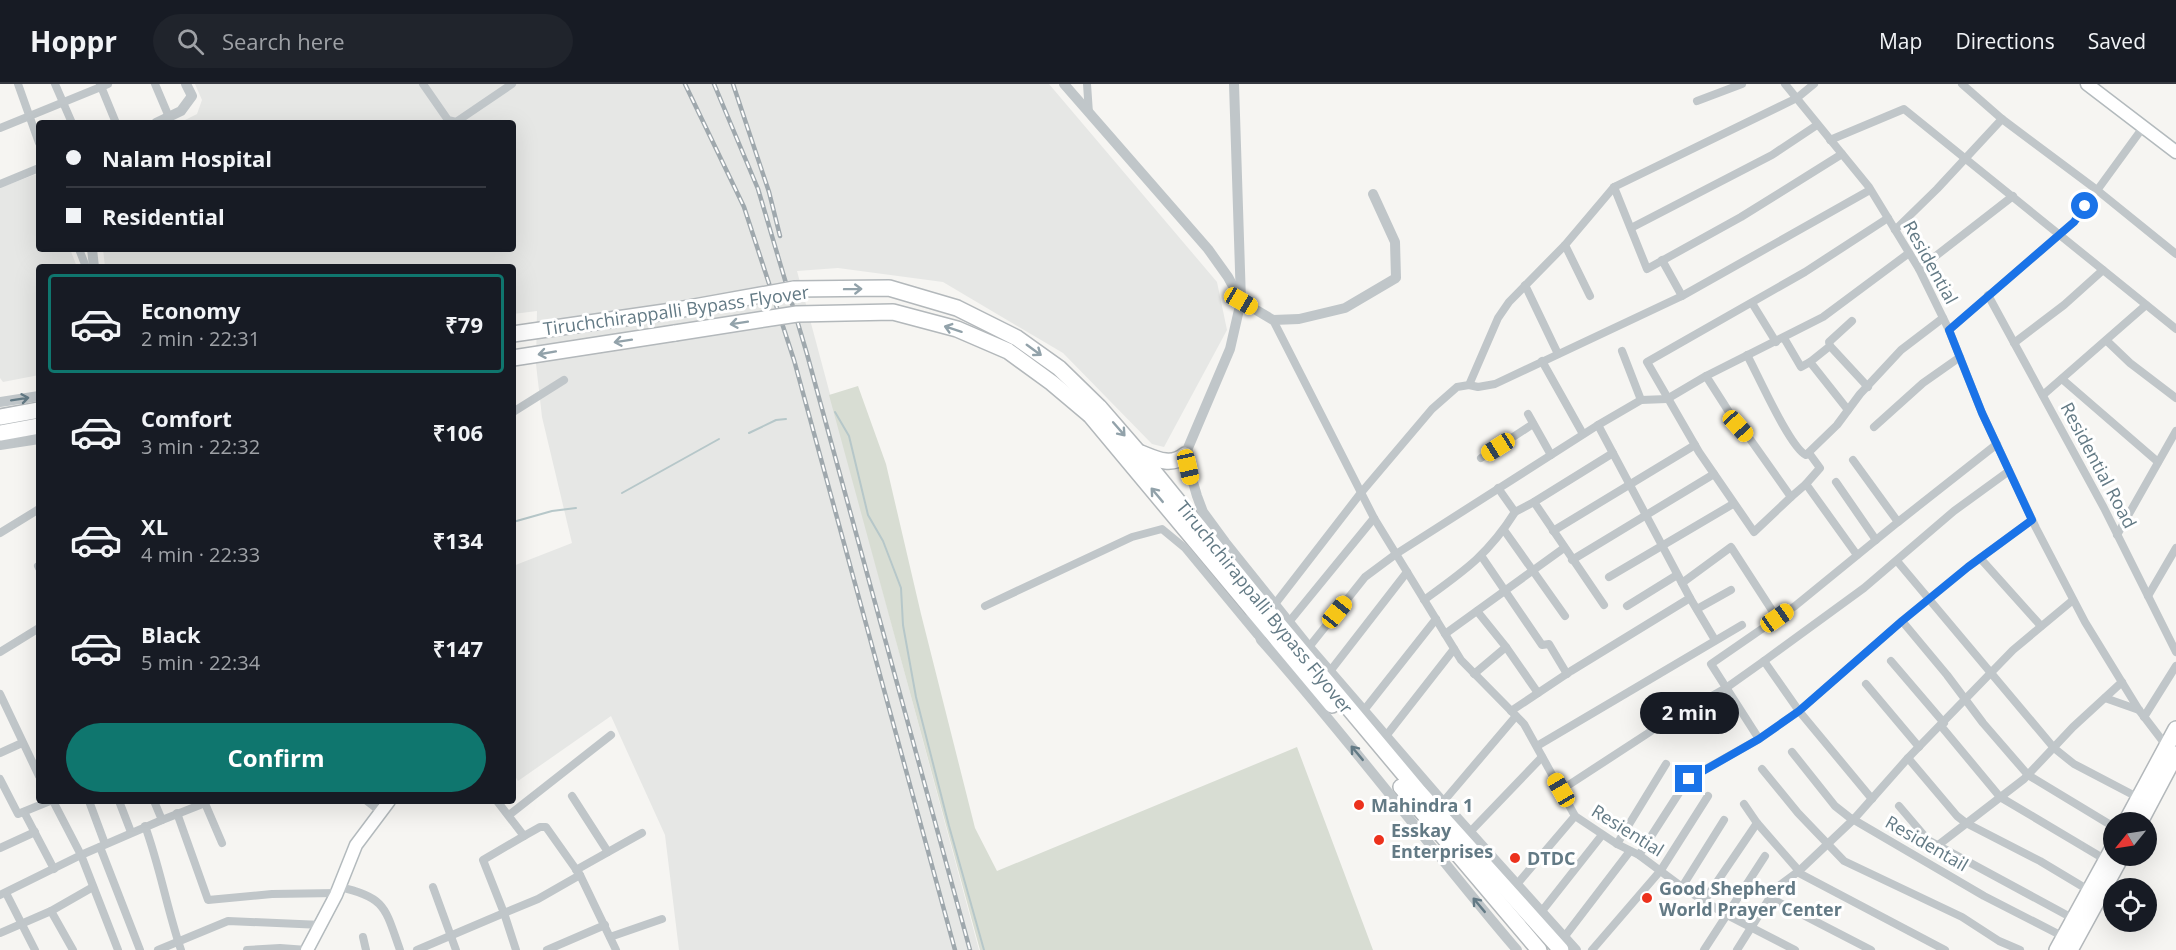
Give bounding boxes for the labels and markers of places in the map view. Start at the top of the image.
place label: Mahindra 1 [1371,793,1473,817]
marker: Mahindra 1 [1352,798,1366,812]
place label: Esskay Enterprises [1391,818,1493,863]
marker: Esskay Enterprises [1372,833,1386,847]
place label: DTDC [1527,846,1576,870]
marker: DTDC [1508,851,1522,865]
place label: Good Shepherd World Prayer Center [1659,876,1842,921]
marker: Good Shepherd World Prayer Center [1640,891,1654,905]

